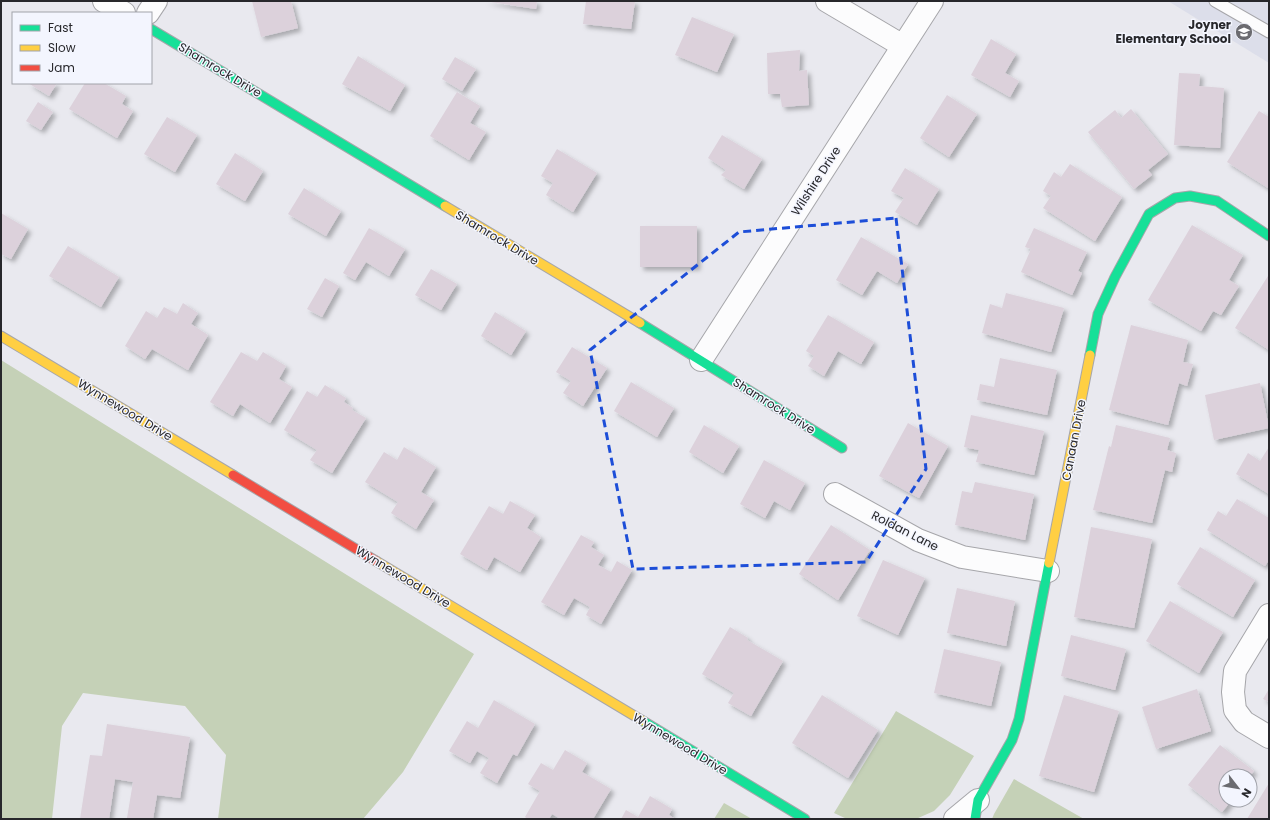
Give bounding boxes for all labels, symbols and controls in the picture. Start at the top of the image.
legend [12,12,152,84]
place label: Joyner Elementary School [1116,16,1231,47]
text: Fast [48,19,73,36]
school or university icon: Joyner Elementary School [1234,22,1254,42]
street label: Shamrock Drive [176,38,265,101]
text: Slow [48,39,76,56]
text: Jam [48,59,75,76]
street label: Wilshire Drive [787,143,844,219]
street label: Shamrock Drive [453,206,542,269]
street label: Shamrock Drive [730,373,819,438]
street label: Wynnewood Drive [75,375,176,445]
street label: Canaan Drive [1057,398,1090,482]
street label: Roldan Lane [869,506,942,555]
street label: Wynnewood Drive [353,542,454,612]
street label: Wynnewood Drive [630,709,731,779]
north arrow [1218,768,1258,808]
text: N [1238,785,1256,801]

